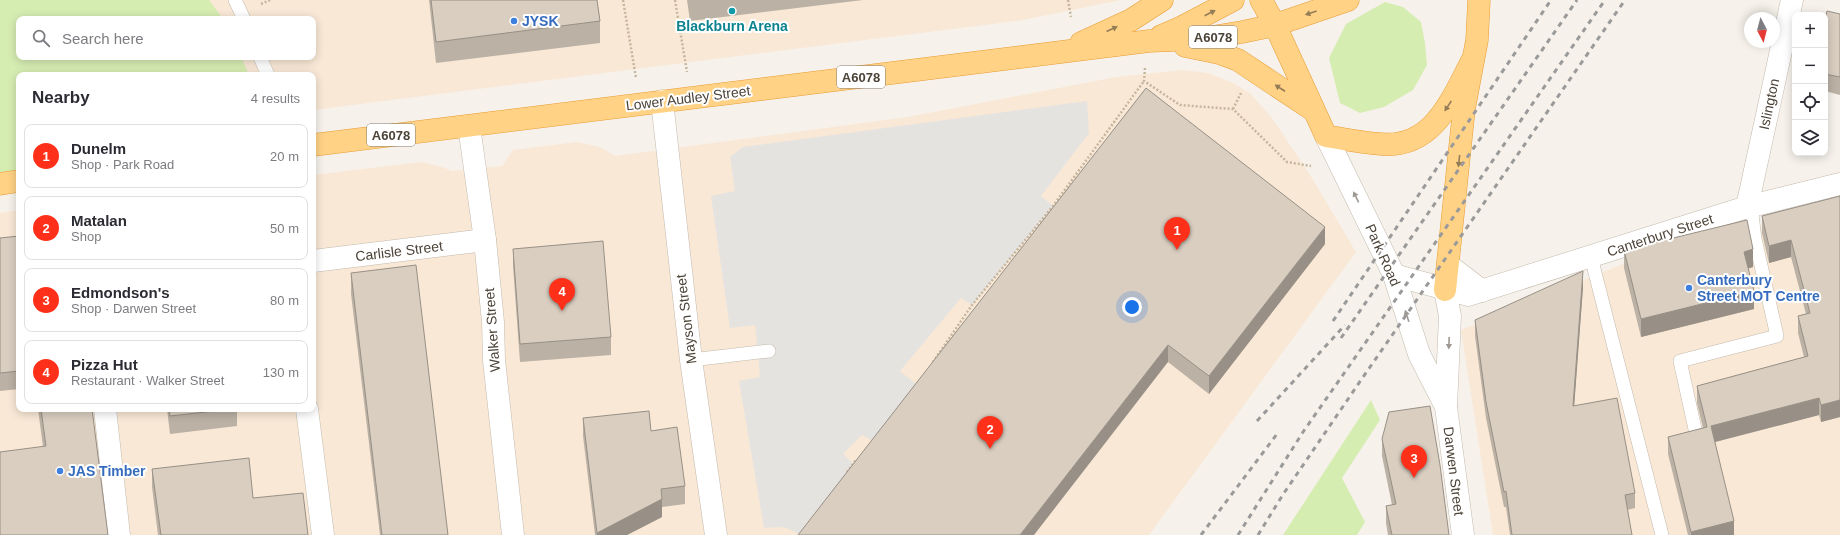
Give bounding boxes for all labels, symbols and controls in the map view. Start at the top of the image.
marker: Blackburn Arena [727,6,737,16]
one-way arrow [1204,9,1216,16]
one-way arrow [1305,10,1317,16]
north arrow [1744,12,1780,48]
map controls [1792,12,1828,156]
button: + [1792,12,1828,48]
place label: JYSK [522,13,559,29]
search box [16,16,316,60]
marker: JYSK [509,16,519,26]
place label: Blackburn Arena [676,18,788,34]
one-way arrow [1106,26,1117,32]
road number: A6078 [1189,26,1237,48]
icon: search [30,27,52,49]
text: Search here [62,30,144,47]
button: − [1792,48,1828,84]
road number: A6078 [837,66,885,88]
street label: Islington [1756,77,1782,131]
street label: Lower Audley Street [625,82,751,114]
button: locate [1792,84,1828,120]
one-way arrow [1275,85,1286,92]
text: Nearby [32,88,90,107]
text: 4 results [251,91,300,106]
one-way arrow [1444,100,1452,111]
button: layers [1792,120,1828,156]
road number: A6078 [367,124,415,146]
text: Dunelm [71,140,126,157]
text: 1 [42,149,50,164]
text: 20 m [270,149,299,164]
one-way arrow [1455,155,1462,167]
text: Shop · Park Road [71,157,174,172]
one-way arrow [1353,192,1359,203]
street label: Canterbury Street [1605,210,1715,260]
text: Matalan [71,212,127,229]
pin: 1 [1164,217,1190,250]
text: 2 [42,221,50,236]
text: 50 m [270,221,299,236]
street label: Park Road [1362,222,1404,288]
text: Shop [71,229,101,244]
street label: Carlisle Street [354,238,444,264]
place label: Canterbury Street MOT Centre [1697,272,1820,304]
street label: Mayson Street [673,273,699,365]
pin: 4 [549,278,575,311]
marker: Canterbury Street MOT Centre [1684,283,1694,293]
text: Edmondson's [71,284,170,301]
street label: Walker Street [481,287,503,373]
text: 3 [42,293,50,308]
text: 80 m [270,293,299,308]
your location [1122,297,1142,317]
text: Shop · Darwen Street [71,301,196,316]
one-way arrow [1404,310,1410,322]
one-way arrow [1445,337,1452,349]
text: Pizza Hut [71,356,138,373]
text: 4 [42,365,50,380]
text: 130 m [263,365,299,380]
text: Restaurant · Walker Street [71,373,224,388]
pin: 2 [977,416,1003,449]
street label: Darwen Street [1441,426,1467,516]
pin: 3 [1401,445,1427,478]
place label: JAS Timber [68,463,146,479]
marker: JAS Timber [55,466,65,476]

